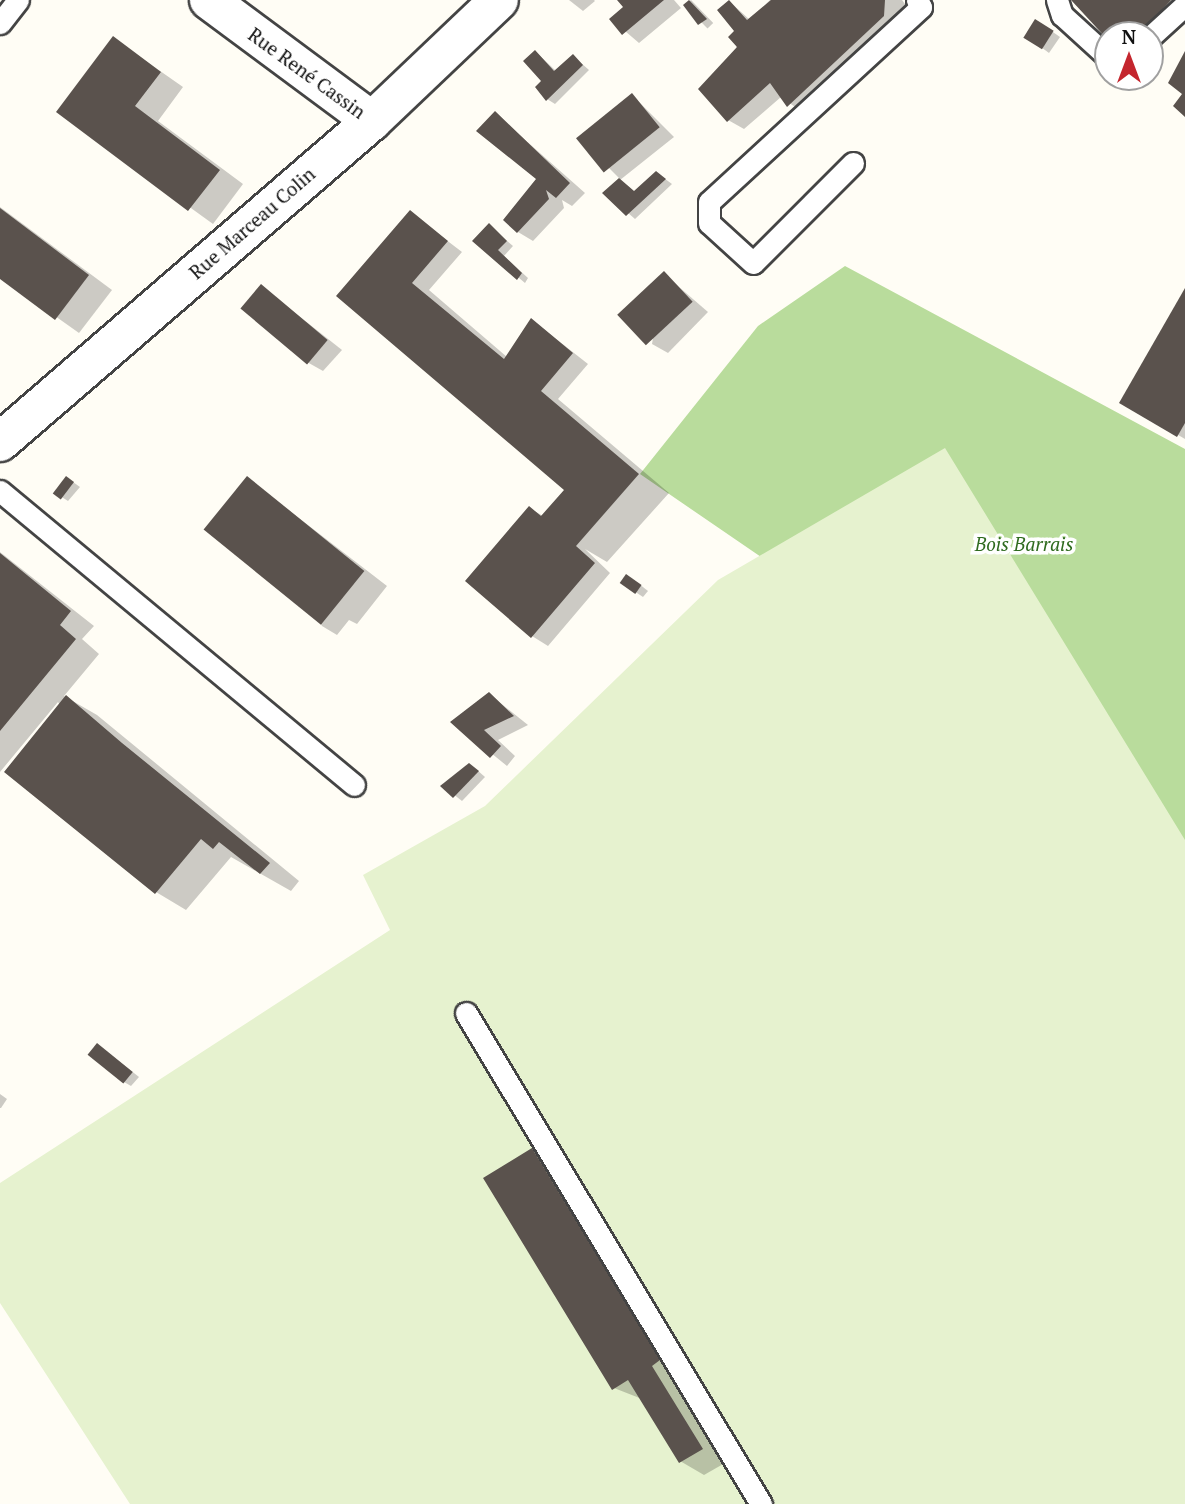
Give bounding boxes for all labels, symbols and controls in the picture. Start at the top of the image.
north arrow [1094,21,1164,91]
street label: Rue René Cassin [244,23,370,123]
text: N [1122,24,1136,49]
street label: Rue Marceau Colin [185,162,319,284]
park label: Bois Barrais [975,533,1073,555]

